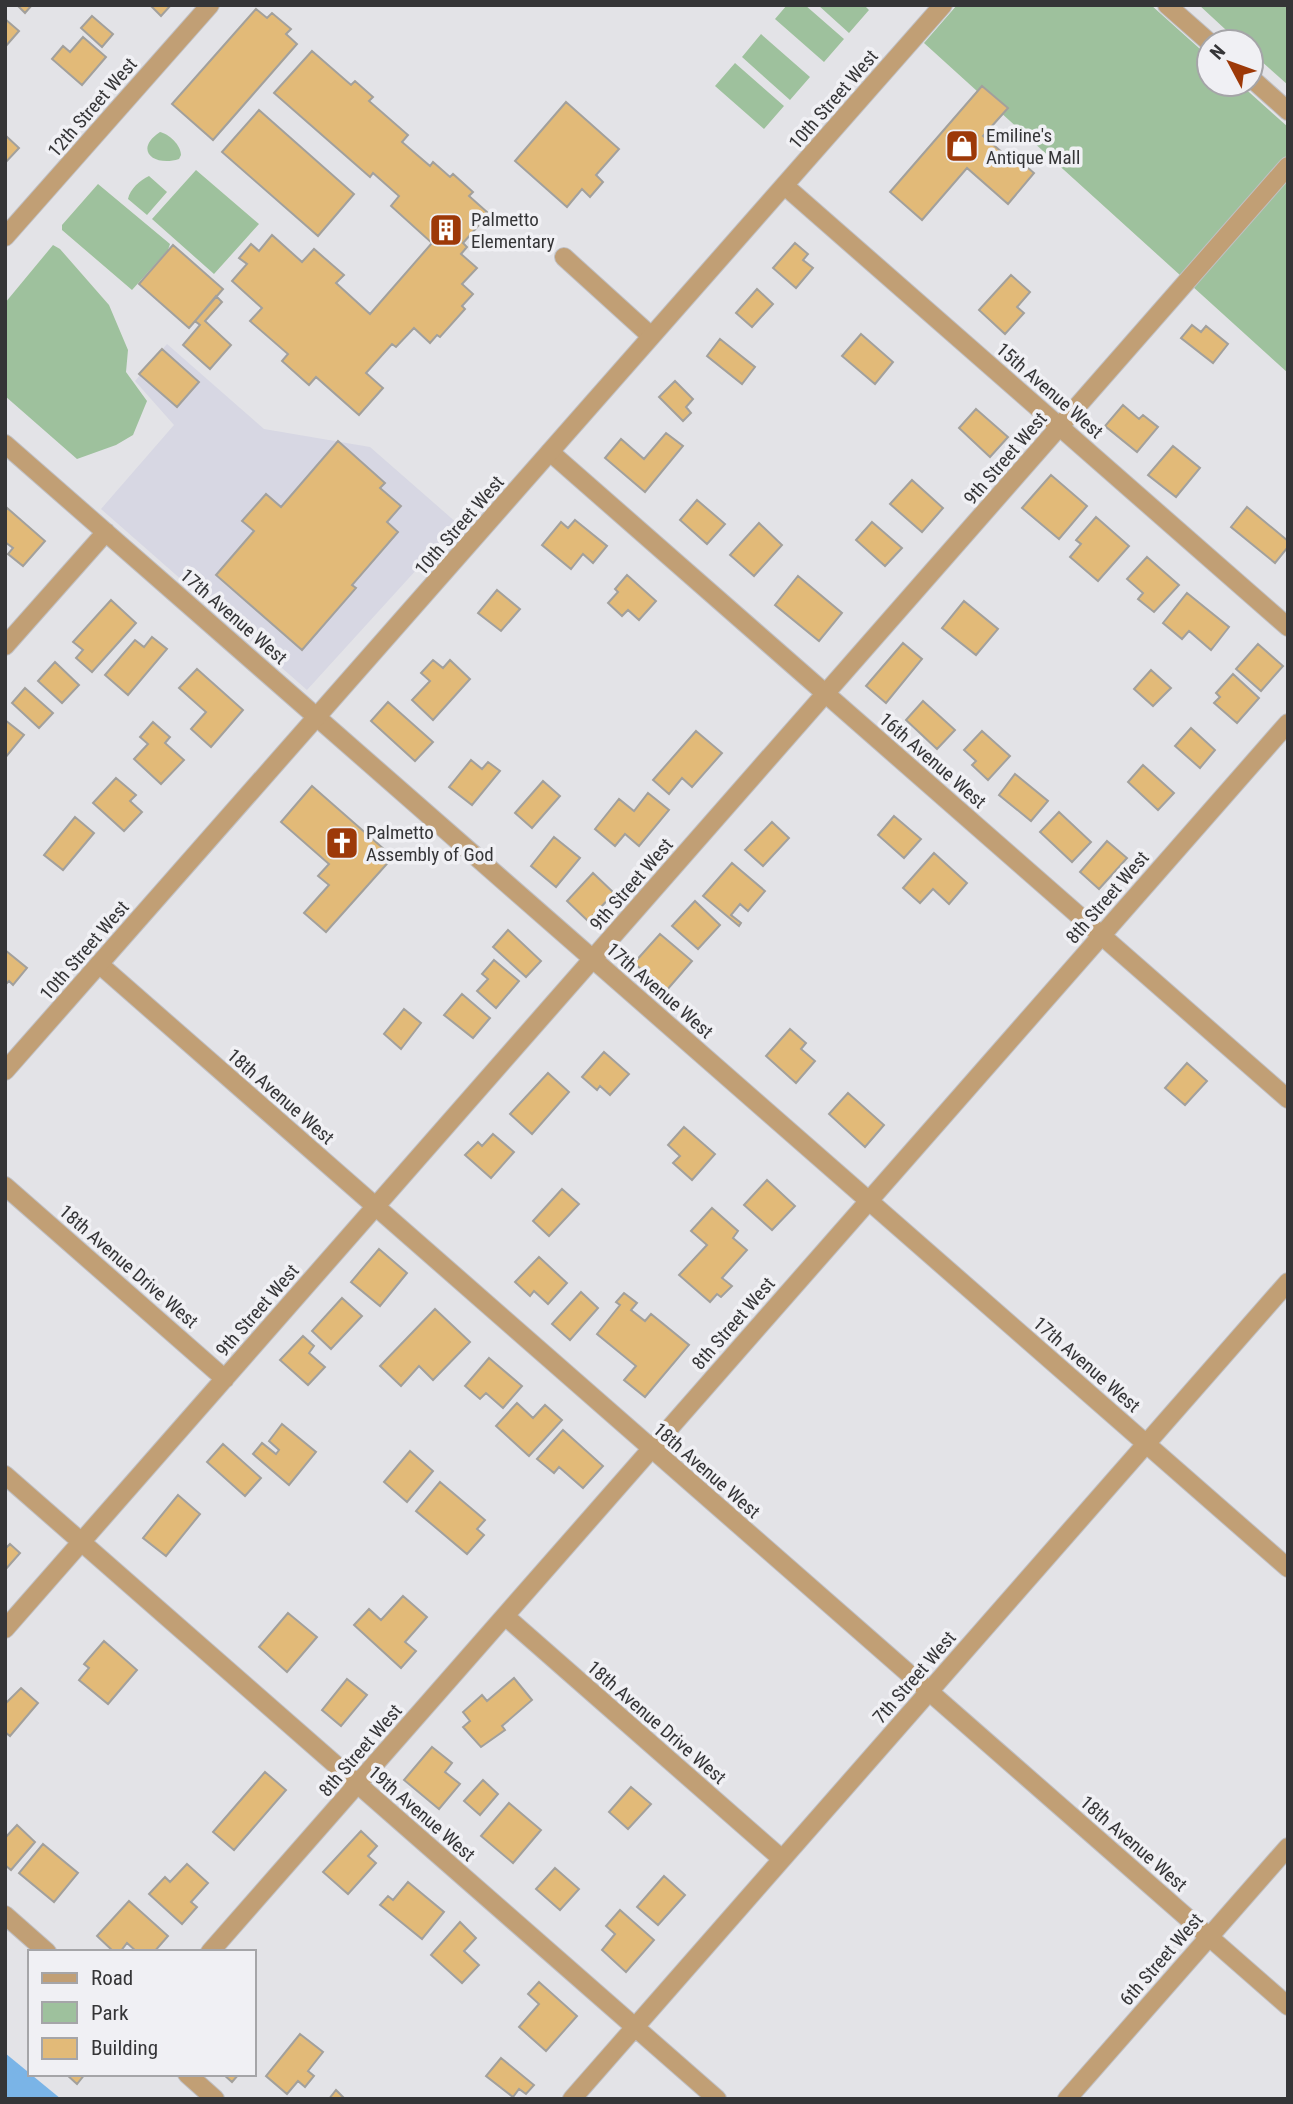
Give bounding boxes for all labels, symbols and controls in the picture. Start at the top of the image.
north arrow [1195,28,1265,98]
text: N [1205,40,1230,64]
street label: 10th Street West [784,45,883,154]
street label: 12th Street West [43,53,142,162]
place label: Emiline's Antique Mall [986,124,1080,169]
shop icon: Emiline's Antique Mall [943,127,981,165]
place label: Palmetto Elementary [471,208,555,253]
building icon: Palmetto Elementary [427,211,465,249]
street label: 15th Avenue West [991,338,1108,443]
street label: 9th Street West [959,407,1052,509]
street label: 10th Street West [410,471,509,580]
street label: 17th Avenue West [175,564,292,669]
street label: 16th Avenue West [874,708,991,813]
place label: Palmetto Assembly of God [366,821,494,866]
church icon: Palmetto Assembly of God [323,824,361,862]
street label: 9th Street West [585,833,678,935]
street label: 8th Street West [1061,846,1154,948]
street label: 10th Street West [35,896,134,1005]
street label: 17th Avenue West [601,938,718,1043]
street label: 18th Avenue West [222,1044,339,1149]
street label: 18th Avenue Drive West [54,1200,203,1333]
street label: 9th Street West [211,1259,304,1361]
street label: 8th Street West [687,1272,780,1374]
street label: 17th Avenue West [1028,1312,1145,1417]
street label: 18th Avenue West [648,1418,765,1523]
street label: 7th Street West [868,1626,961,1728]
street label: 18th Avenue Drive West [582,1656,731,1789]
street label: 8th Street West [314,1699,407,1801]
street label: 19th Avenue West [363,1761,480,1866]
street label: 18th Avenue West [1075,1791,1192,1896]
street label: 6th Street West [1115,1908,1208,2010]
legend [28,1950,256,2076]
text: Road [91,1966,133,1990]
text: Park [91,2001,129,2025]
text: Building [91,2036,158,2060]

